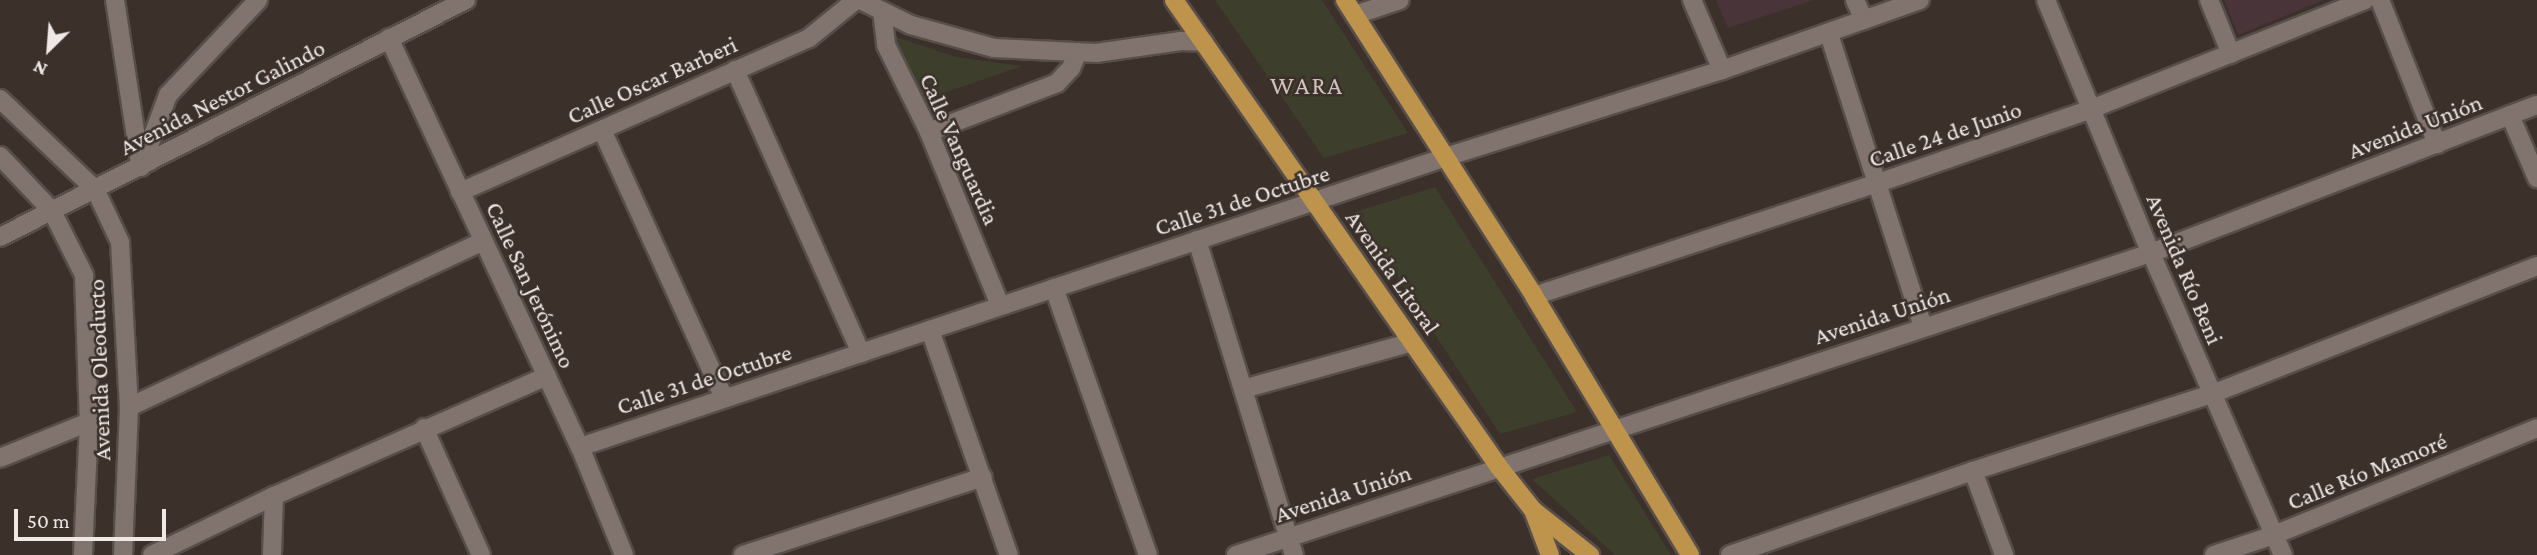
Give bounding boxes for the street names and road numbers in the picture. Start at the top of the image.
street label: Calle Oscar Barberi [563,30,741,130]
street label: Avenida Nestor Galindo [115,33,329,161]
street label: Calle Vanguardia [914,69,1006,229]
street label: Avenida Unión [2344,87,2486,165]
street label: Calle 24 de Junio [1865,94,2025,174]
street label: Calle 31 de Octubre [1151,158,1333,242]
street label: Avenida Río Beni [2140,189,2230,349]
street label: Calle San Jerónimo [480,197,582,373]
street label: Avenida Litoral [1340,204,1446,340]
street label: Avenida Oleoducto [81,279,117,461]
street label: Avenida Unión [1810,279,1954,351]
street label: Calle 31 de Octubre [613,337,795,421]
street label: Calle Río Mamoré [2283,426,2451,516]
street label: Avenida Unión [1271,457,1415,529]

